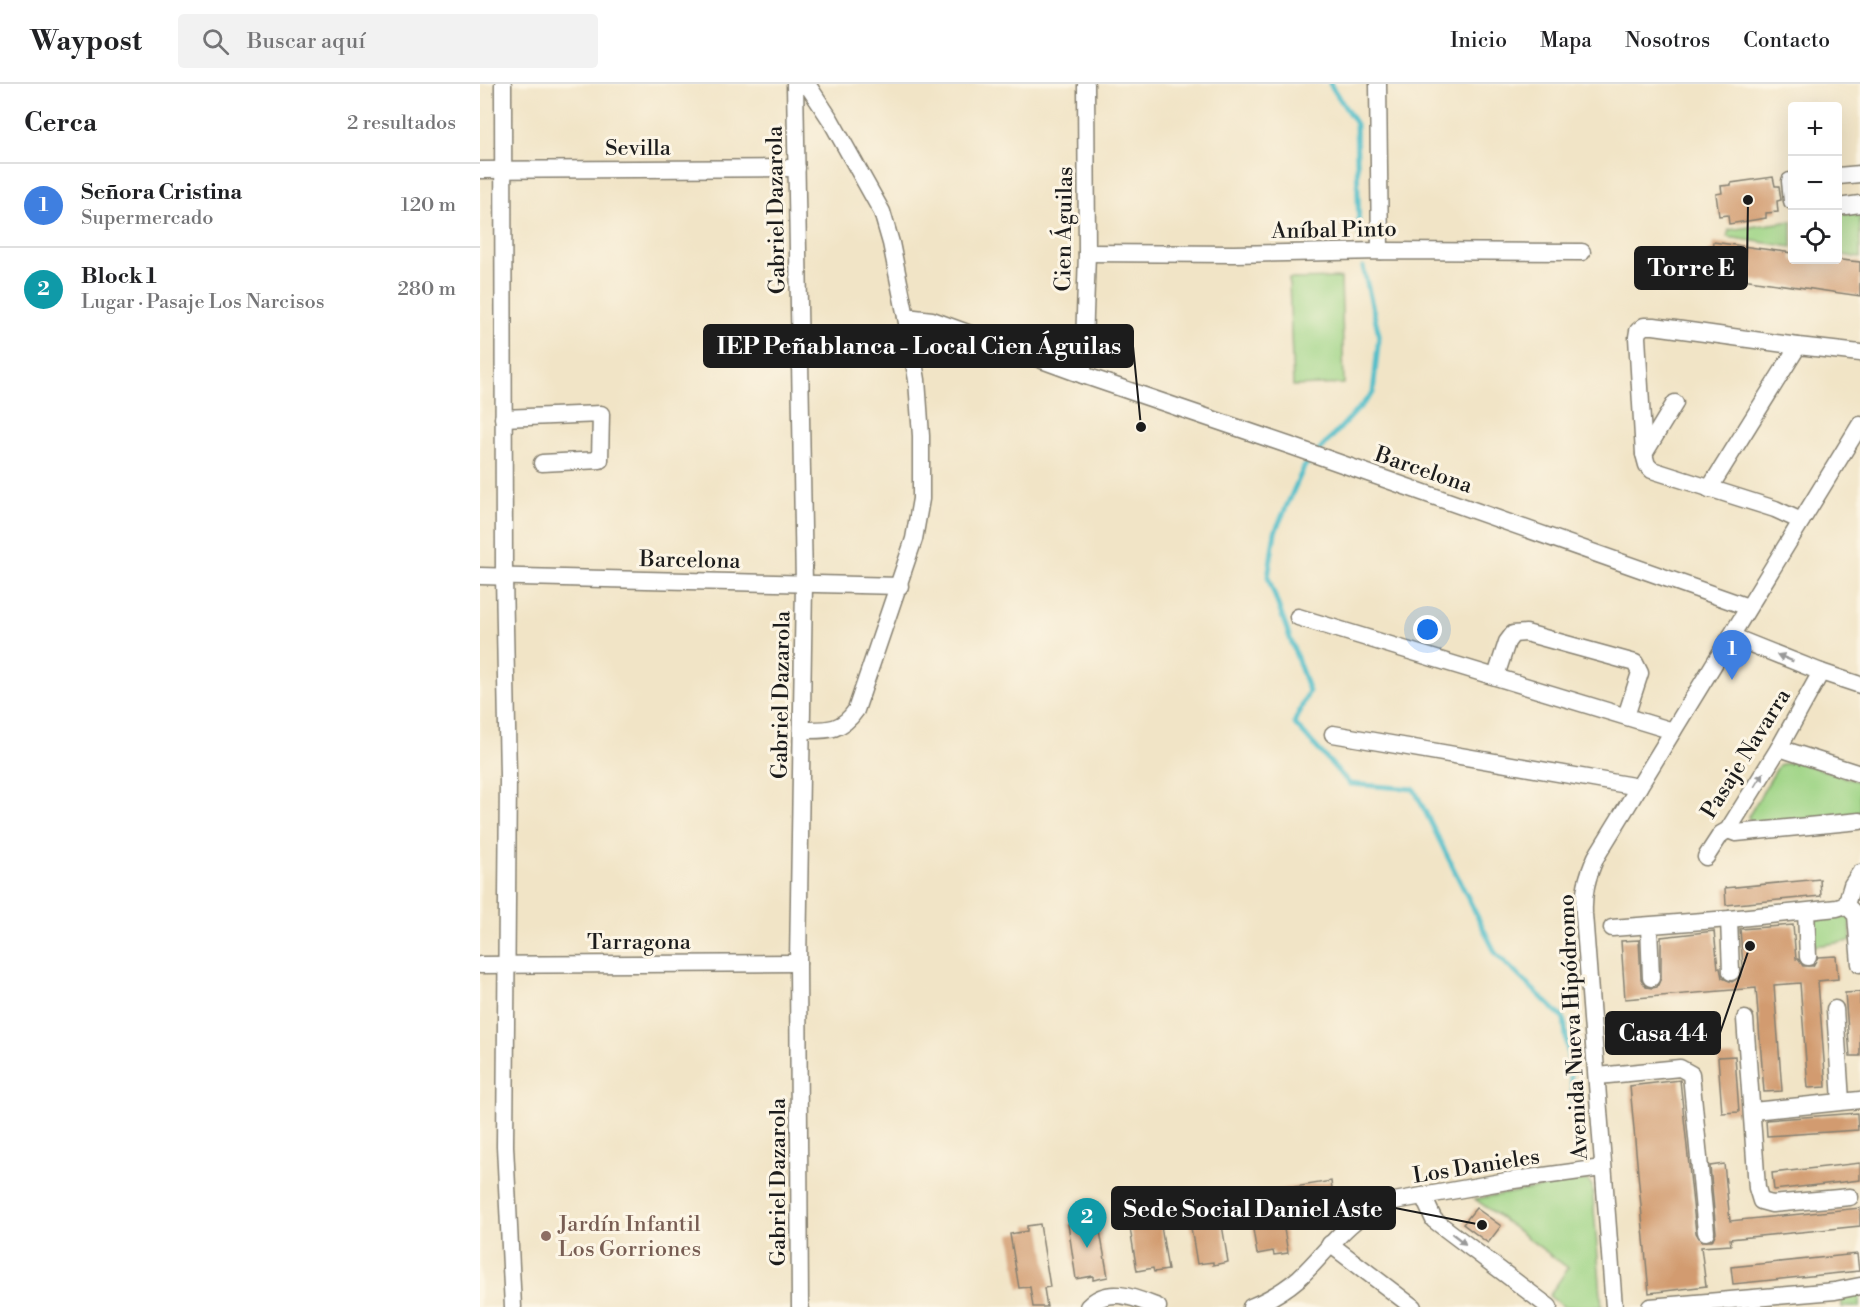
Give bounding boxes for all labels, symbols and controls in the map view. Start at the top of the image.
search box [178,14,598,68]
text: Waypost [30,24,142,59]
icon: search [199,25,232,58]
text: Buscar aquí [247,28,365,55]
text: Inicio [1450,28,1507,54]
text: Mapa [1540,28,1592,54]
text: Nosotros [1625,28,1710,54]
text: Contacto [1743,28,1830,54]
map controls [1788,102,1842,264]
button: + [1788,102,1842,156]
text: Cerca [24,107,97,139]
text: 2 resultados [347,111,456,136]
street label: Gabriel Dazarola [762,125,791,294]
street label: Sevilla [605,135,672,162]
button: − [1788,156,1842,210]
street label: Cien Águilas [1049,166,1079,292]
text: Señora Cristina [81,179,242,206]
text: 1 [39,193,48,218]
text: 120 m [401,193,456,218]
text: Supermercado [81,206,213,231]
button: locate [1788,210,1842,264]
street label: Aníbal Pinto [1270,216,1397,245]
callout: Torre E [1635,247,1747,289]
text: Torre E [1647,254,1735,284]
text: Block 1 [81,263,157,290]
text: 2 [37,277,50,302]
text: 280 m [397,277,456,302]
text: Lugar · Pasaje Los Narcisos [81,290,325,315]
callout: IEP Peñablanca - Local Cien Águilas [704,325,1133,367]
text: IEP Peñablanca - Local Cien Águilas [717,330,1121,362]
street label: Barcelona [1370,441,1477,500]
street label: Barcelona [638,546,742,575]
street label: Gabriel Dazarola [767,610,796,779]
your location [1413,615,1442,644]
pin: 1 [1712,630,1752,680]
one-way arrow [1776,652,1794,662]
street label: Pasaje Navarra [1696,683,1797,824]
one-way arrow [1753,772,1764,789]
street label: Avenida Nueva Hipódromo [1553,893,1594,1162]
street label: Tarragona [587,929,692,956]
callout: Casa 44 [1606,1012,1720,1054]
text: Casa 44 [1618,1019,1708,1049]
street label: Gabriel Dazarola [765,1097,792,1266]
street label: Los Danieles [1411,1143,1542,1190]
callout: Sede Social Daniel Aste [1112,1187,1395,1229]
text: Sede Social Daniel Aste [1123,1195,1383,1225]
pin: 2 [1068,1198,1106,1248]
place label: Jardín Infantil Los Gorriones [557,1211,701,1263]
marker: Jardín Infantil Los Gorriones [539,1229,553,1243]
one-way arrow [1451,1233,1467,1246]

